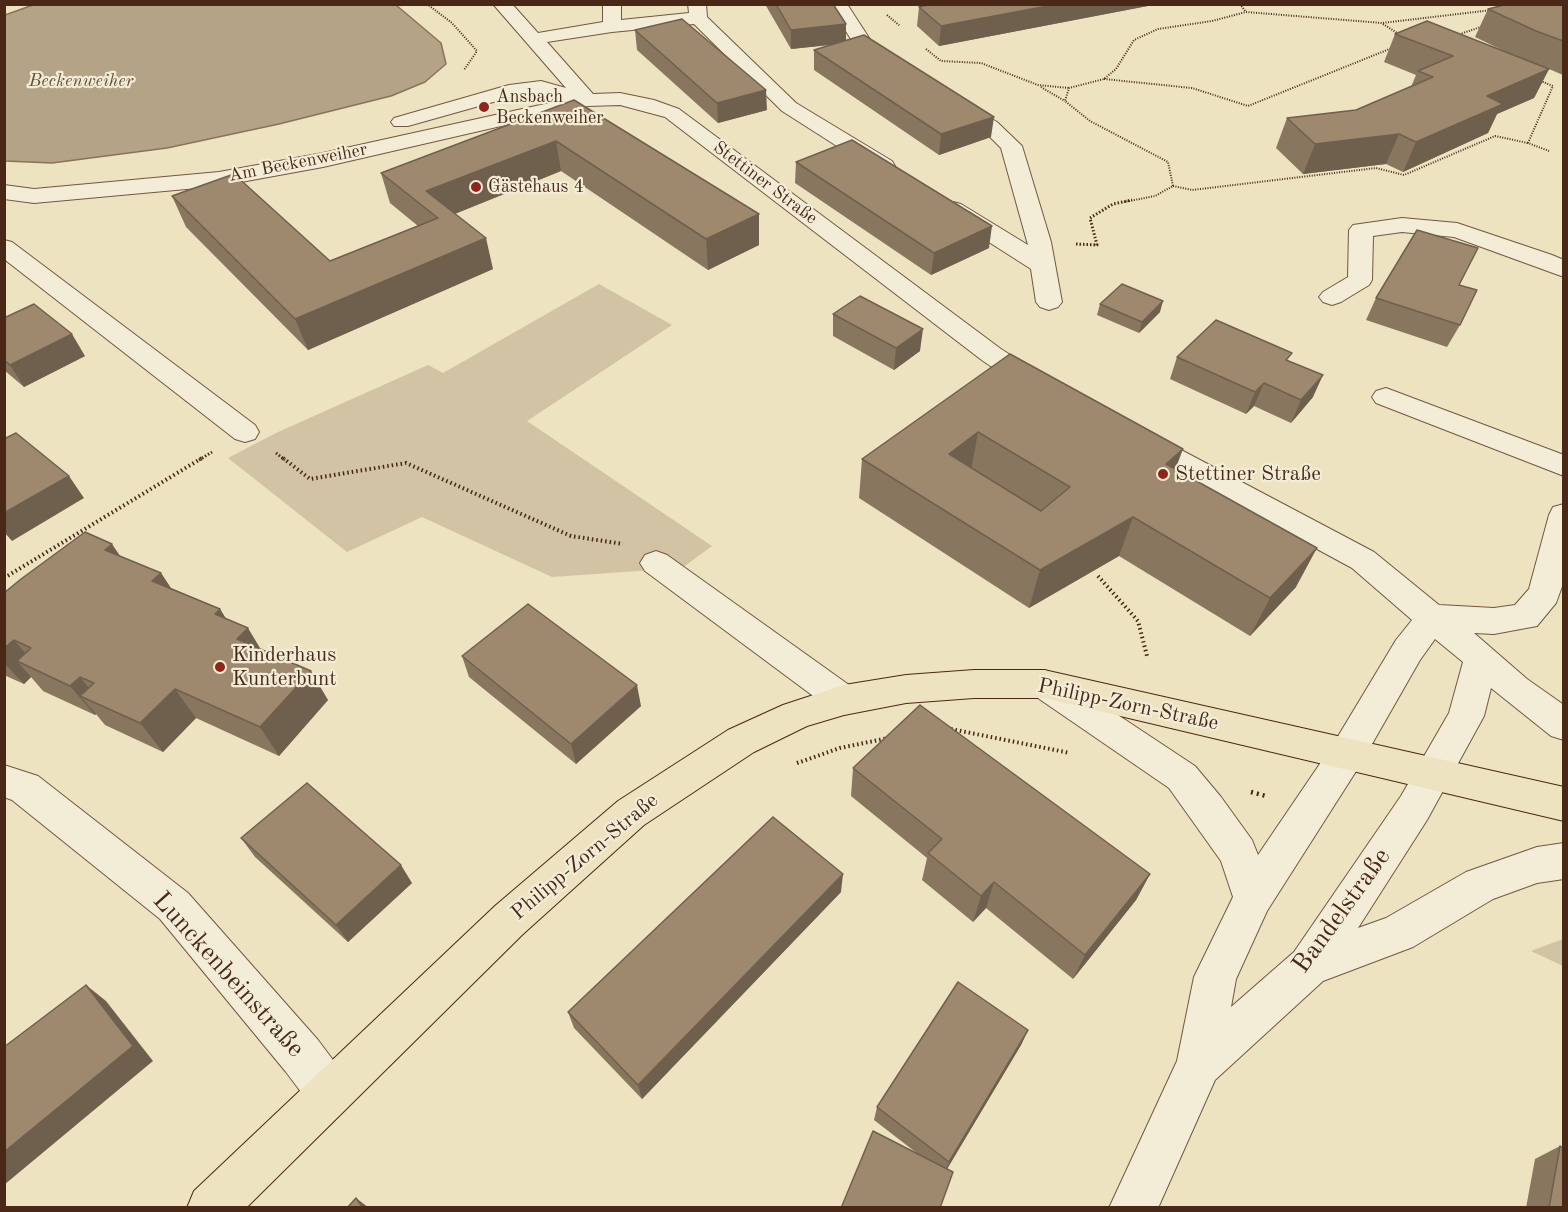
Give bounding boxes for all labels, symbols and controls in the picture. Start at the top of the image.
water label: Beckenweiher [29,70,133,92]
place label: Ansbach Beckenweiher [496,86,604,128]
marker: Ansbach Beckenweiher [477,100,491,114]
street label: Stettiner Straße [709,137,821,229]
street label: Am Beckenweiher [227,139,369,187]
place label: Gästehaus 4 [488,176,584,198]
marker: Gästehaus 4 [469,180,483,194]
place label: Stettiner Straße [1175,461,1321,487]
marker: Stettiner Straße [1156,467,1170,481]
place label: Kinderhaus Kunterbunt [232,642,337,692]
marker: Kinderhaus Kunterbunt [213,660,227,674]
street label: Philipp-Zorn-Straße [1035,674,1221,736]
street label: Philipp-Zorn-Straße [506,788,664,926]
street label: Bandelstraße [1286,842,1398,980]
street label: Lunckenbeinstraße [145,886,311,1064]

